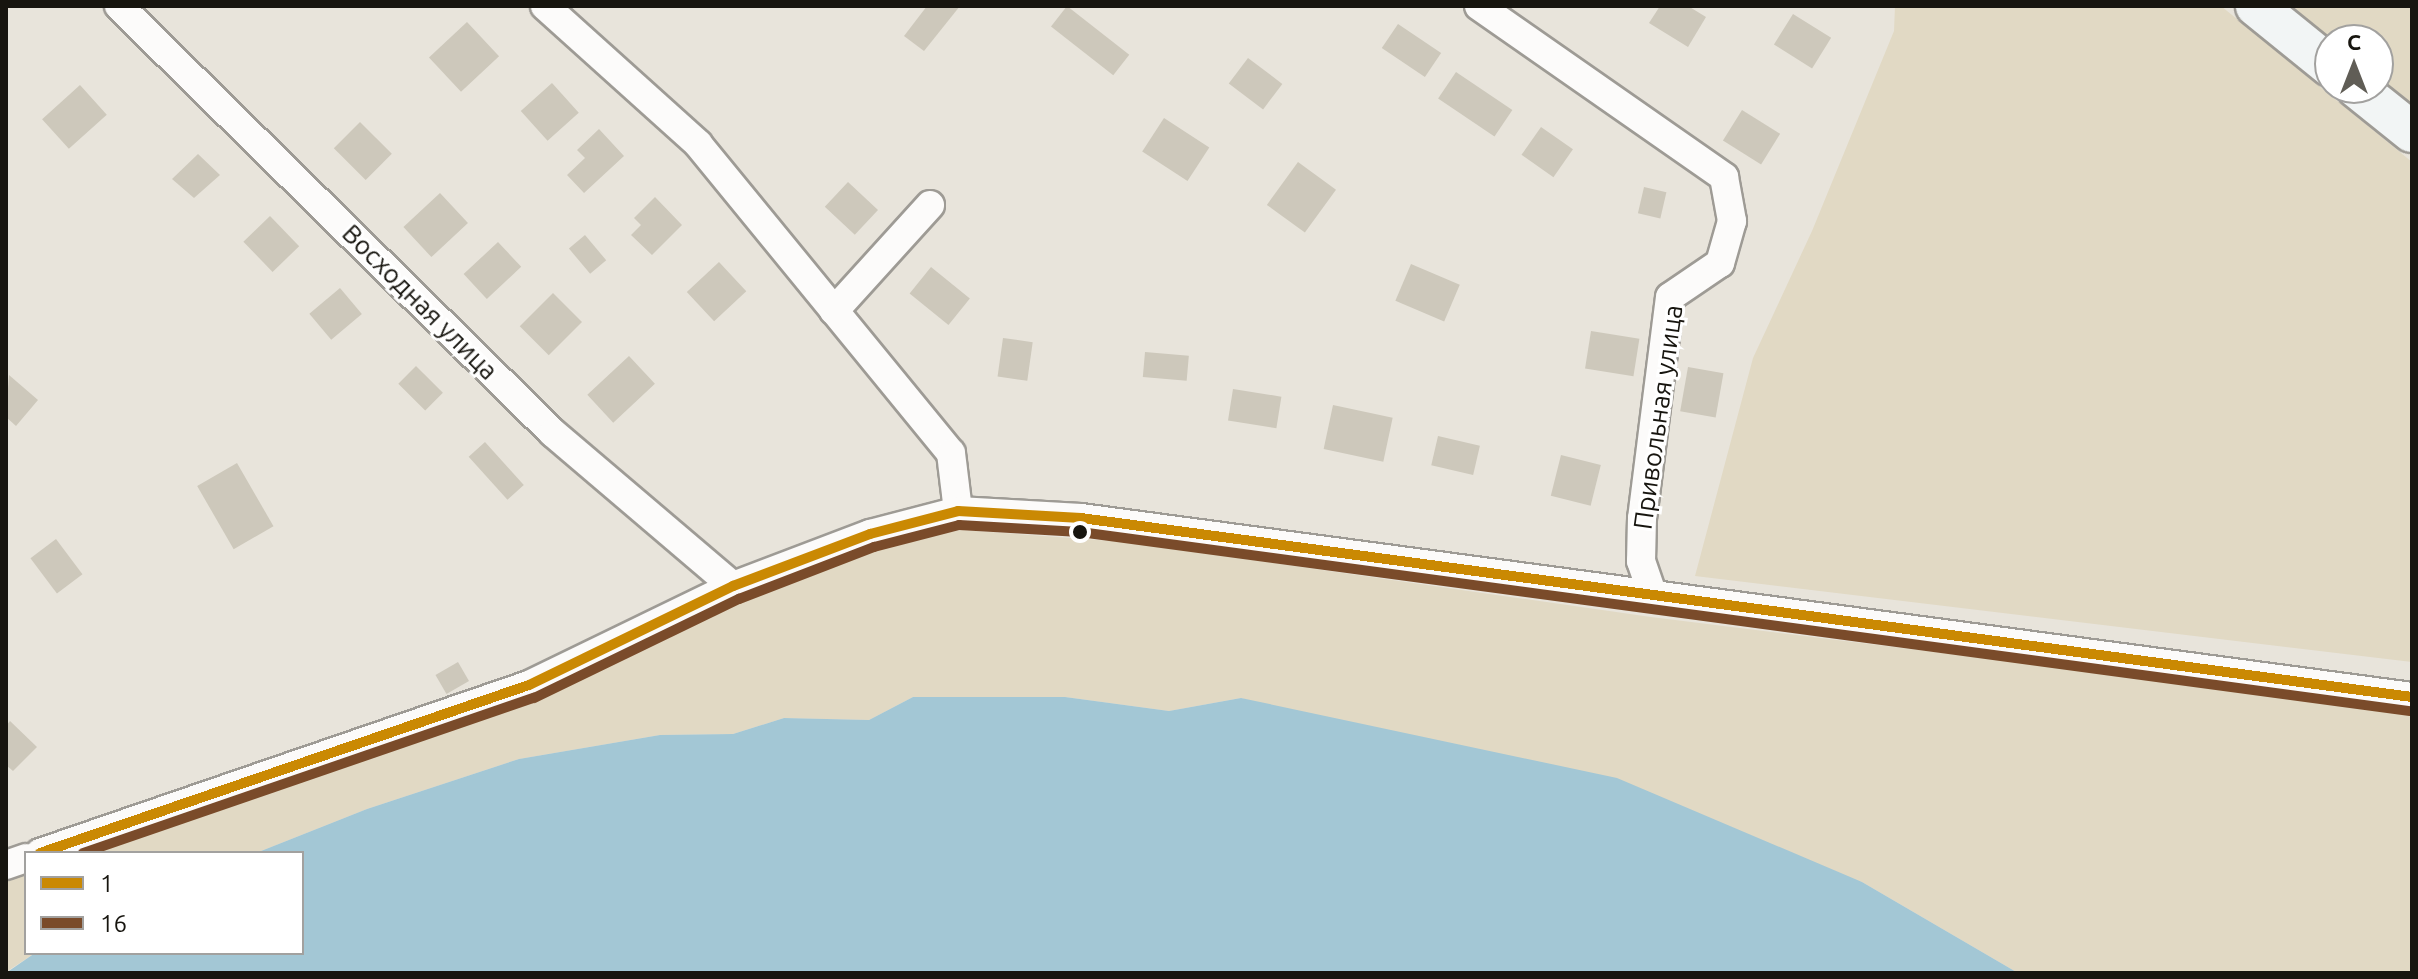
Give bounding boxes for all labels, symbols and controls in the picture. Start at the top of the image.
north arrow [2314,24,2394,104]
text: С [2347,29,2361,54]
street label: Восходная улица [336,218,504,386]
street label: Привольная улица [1627,303,1689,531]
unlabelled marker [1072,524,1088,540]
legend [24,851,304,955]
text: 1 [100,870,114,897]
text: 16 [100,910,127,937]

